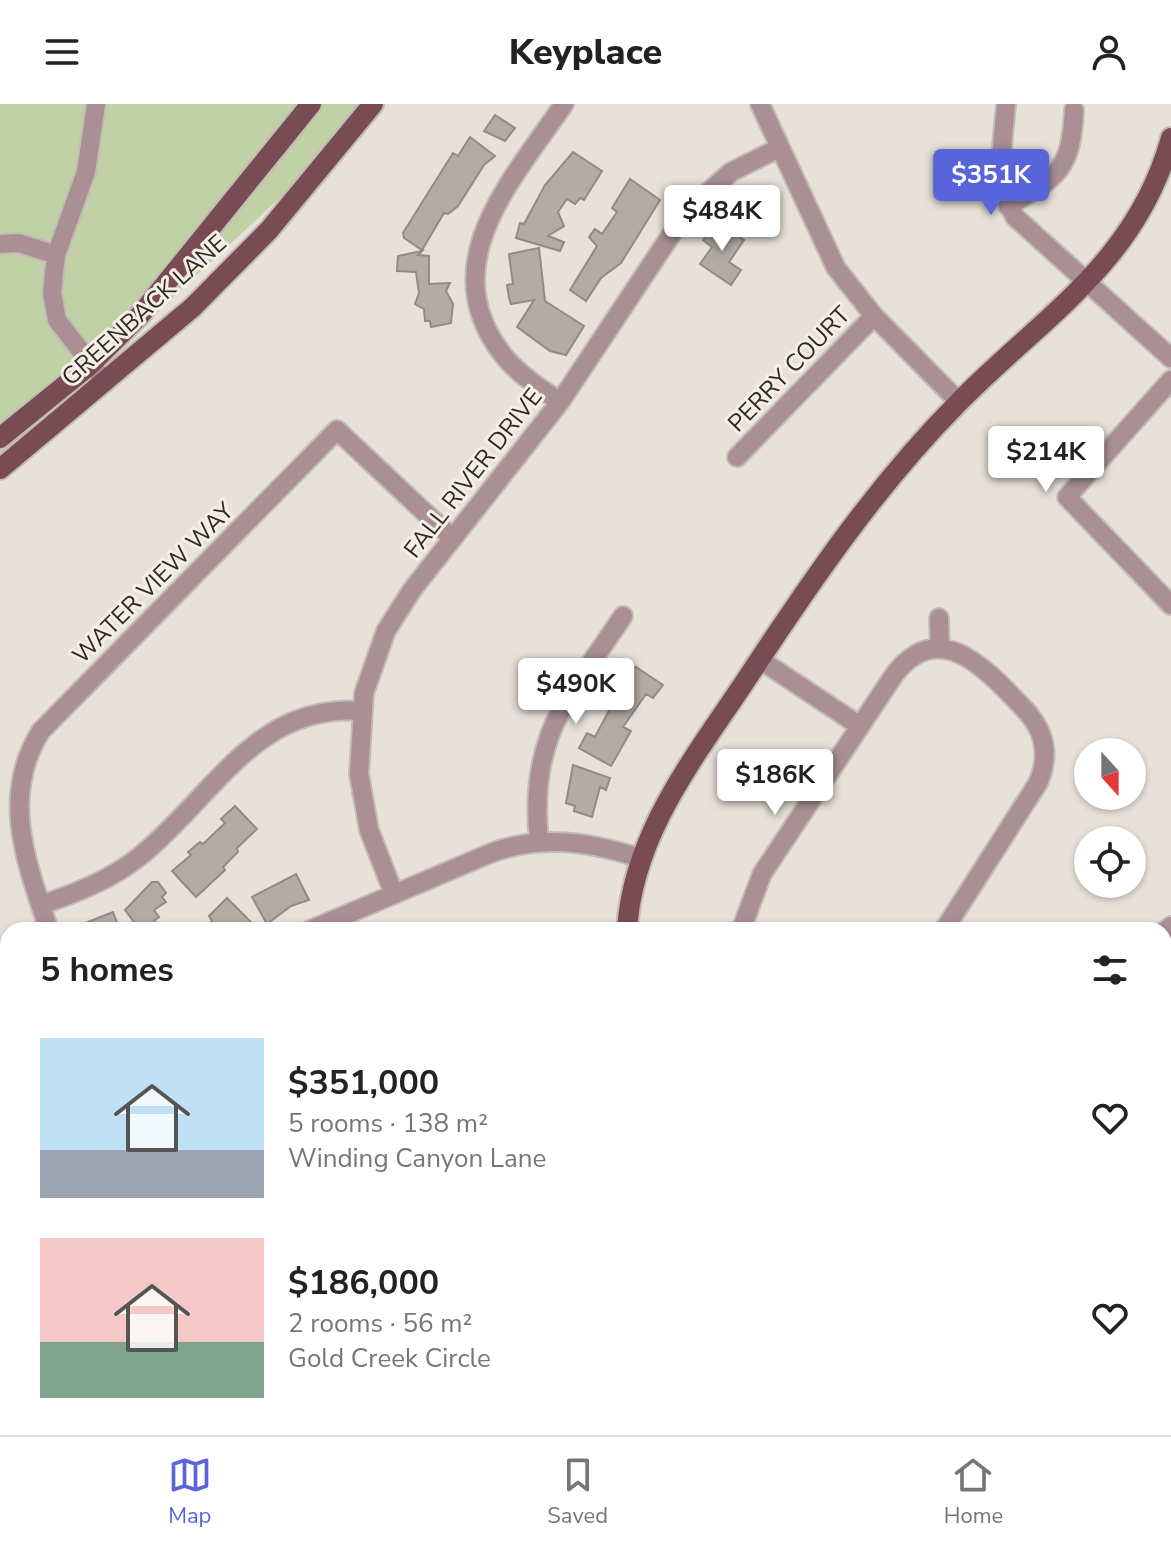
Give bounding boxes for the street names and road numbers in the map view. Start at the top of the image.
street label: GREENBACK LANE [55,227,233,393]
street label: PERRY COURT [721,299,858,439]
street label: FALL RIVER DRIVE [397,382,549,564]
street label: WATER VIEW WAY [65,495,241,671]

